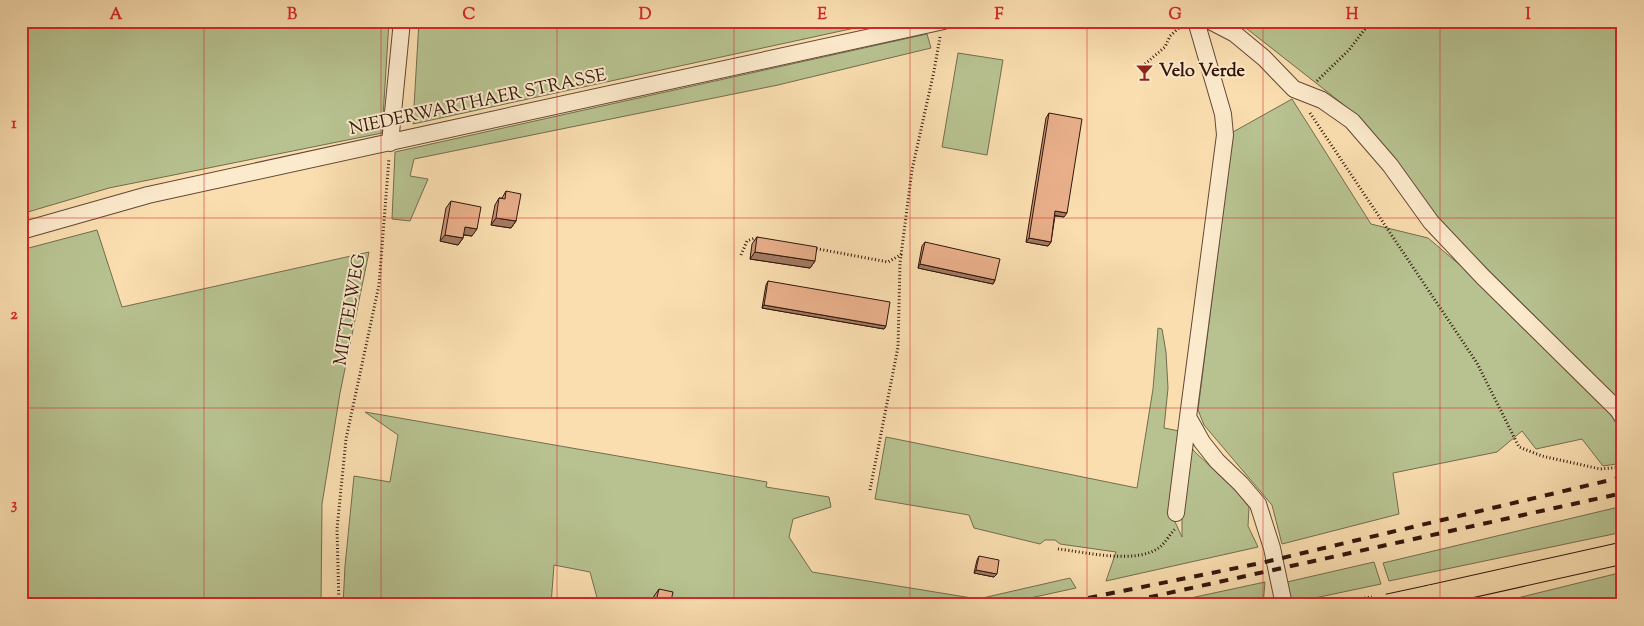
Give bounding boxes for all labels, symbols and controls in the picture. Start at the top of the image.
text: A [110,4,123,27]
text: B [287,4,297,27]
text: C [463,4,476,27]
text: D [639,4,652,27]
text: E [817,4,827,27]
text: F [995,4,1004,27]
text: G [1168,4,1182,27]
text: H [1346,4,1359,27]
text: I [1525,4,1531,27]
place label: Velo Verde [1159,59,1245,85]
bar icon: Velo Verde [1135,62,1155,82]
street label: NIEDERWARTHAER STRASSE [347,63,609,143]
text: 1 [11,113,17,136]
street label: MITTELWEG [328,252,374,368]
text: 2 [10,304,18,327]
text: 3 [11,494,18,517]

